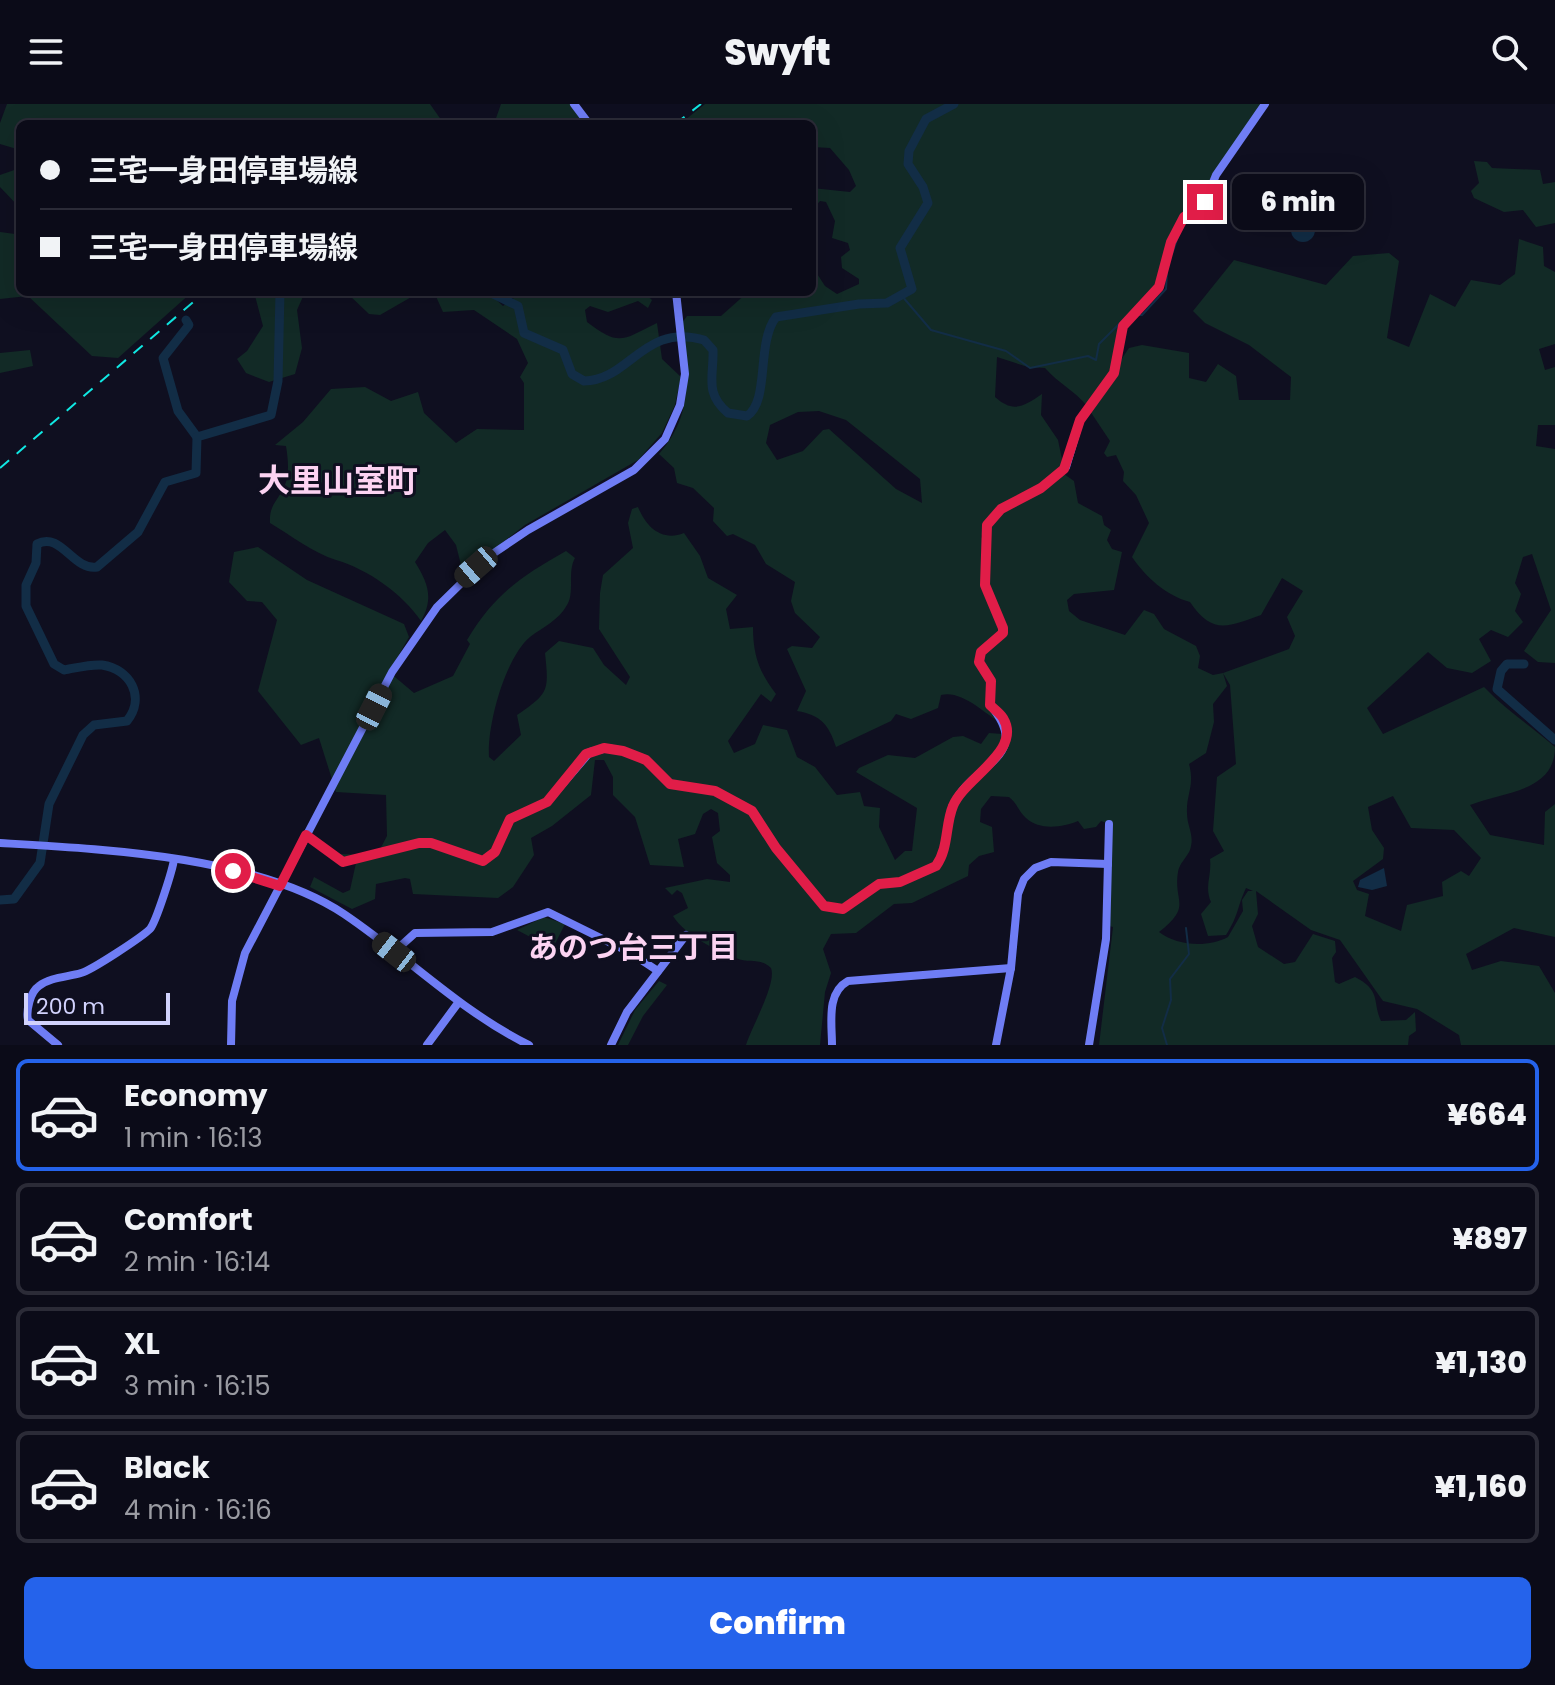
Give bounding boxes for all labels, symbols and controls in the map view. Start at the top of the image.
text: Swyft [724,27,831,78]
icon: menu [24,30,68,74]
icon: search [1487,30,1531,74]
text: 三宅一身田停車場線 [88,149,358,192]
callout: 6 min [1233,174,1365,230]
route end [1187,184,1223,220]
text: 6 min [1260,184,1336,220]
text: 三宅一身田停車場線 [88,226,358,269]
district label: 大里山室町 [258,458,418,503]
car [450,542,502,592]
car [352,680,396,734]
route start [215,853,251,889]
district label: あのつ台三丁目 [528,926,738,969]
car [368,928,420,976]
scale bar [24,989,170,1025]
text: 200 m [36,991,105,1022]
text: Economy [124,1074,268,1117]
icon: car [28,1079,100,1151]
text: ¥664 [1447,1093,1527,1136]
text: 1 min · 16:13 [124,1120,262,1156]
text: Comfort [124,1198,253,1241]
icon: car [28,1203,100,1275]
text: ¥897 [1453,1217,1527,1260]
text: 2 min · 16:14 [124,1244,270,1280]
text: XL [124,1322,160,1365]
icon: car [28,1327,100,1399]
text: ¥1,130 [1435,1341,1527,1384]
text: 3 min · 16:15 [124,1368,270,1404]
text: Black [124,1446,210,1489]
icon: car [28,1451,100,1523]
text: ¥1,160 [1435,1465,1527,1508]
text: 4 min · 16:16 [124,1492,272,1528]
button: Confirm [24,1577,1531,1669]

